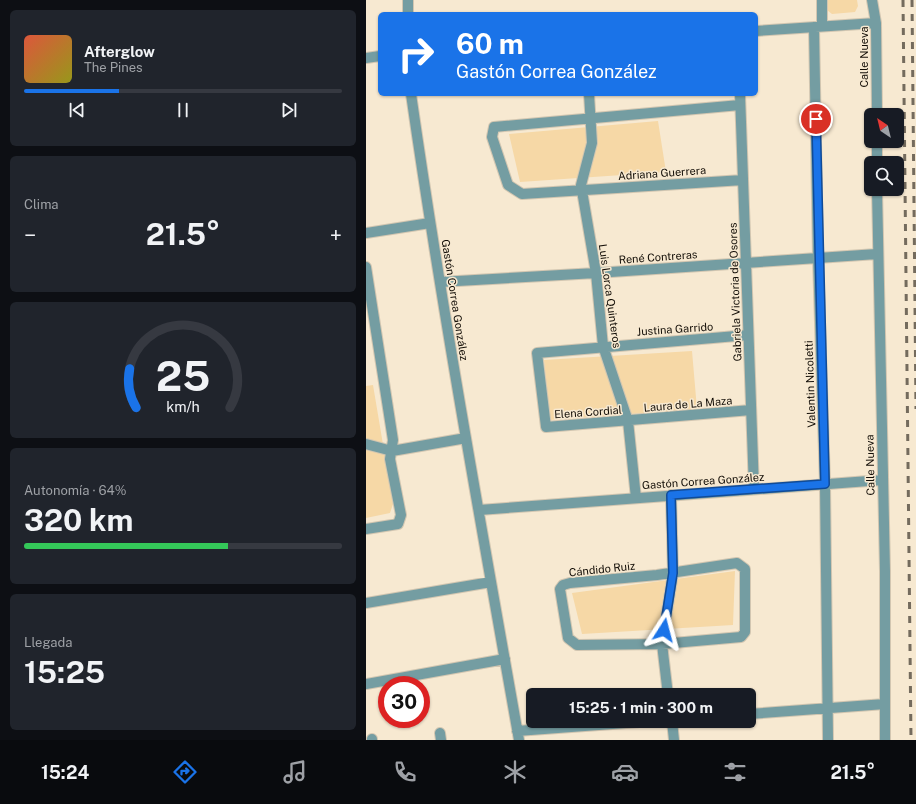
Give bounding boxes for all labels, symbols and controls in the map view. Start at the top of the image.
text: 60 m [456,27,524,60]
street label: Calle Nueva [858,27,870,87]
icon: right [390,28,442,80]
text: Afterglow [84,43,155,60]
text: The Pines [84,60,143,75]
text: Gastón Correa González [456,61,657,82]
icon: previous [66,99,88,121]
icon: pause [172,99,194,121]
icon: next [278,99,300,121]
pin [799,102,833,136]
icon: arrive [805,108,827,130]
north arrow [864,108,904,148]
map controls [864,108,904,196]
button: search [864,156,904,196]
street label: Adriana Guerrera [618,164,706,182]
text: Clima [24,197,59,212]
text: 21.5° [146,216,220,252]
text: − [24,222,36,248]
text: + [330,222,342,248]
street label: Gabriela Victoria de Osores [727,222,743,362]
street label: Gastón Correa González [439,239,471,361]
street label: Luis Lorca Quinteros [597,243,623,349]
street label: René Contreras [618,248,698,266]
street label: Justina Garrido [636,320,714,338]
street label: Valentin Nicoletti [802,340,818,428]
text: 25 [156,351,210,400]
street label: Laura de La Maza [643,394,733,414]
text: km/h [166,398,200,415]
street label: Elena Cordial [554,404,622,420]
street label: Calle Nueva [863,434,877,496]
street label: Gastón Correa González [641,471,765,491]
text: Autonomía · 64% [24,483,127,498]
text: 320 km [24,502,133,538]
street label: Cándido Ruiz [568,560,636,578]
position arrow [643,609,685,651]
text: Llegada [24,635,72,650]
text: 15:25 [24,654,105,690]
speed limit sign: 30 [378,676,430,728]
text: 15:25 · 1 min · 300 m [569,699,713,716]
icon: directions [171,758,199,786]
icon: music [281,758,309,786]
icon: phone [391,758,419,786]
icon: climate [501,758,529,786]
icon: car [611,758,639,786]
icon: filters [721,758,749,786]
text: 15:24 [41,762,89,783]
text: 21.5° [830,762,875,783]

